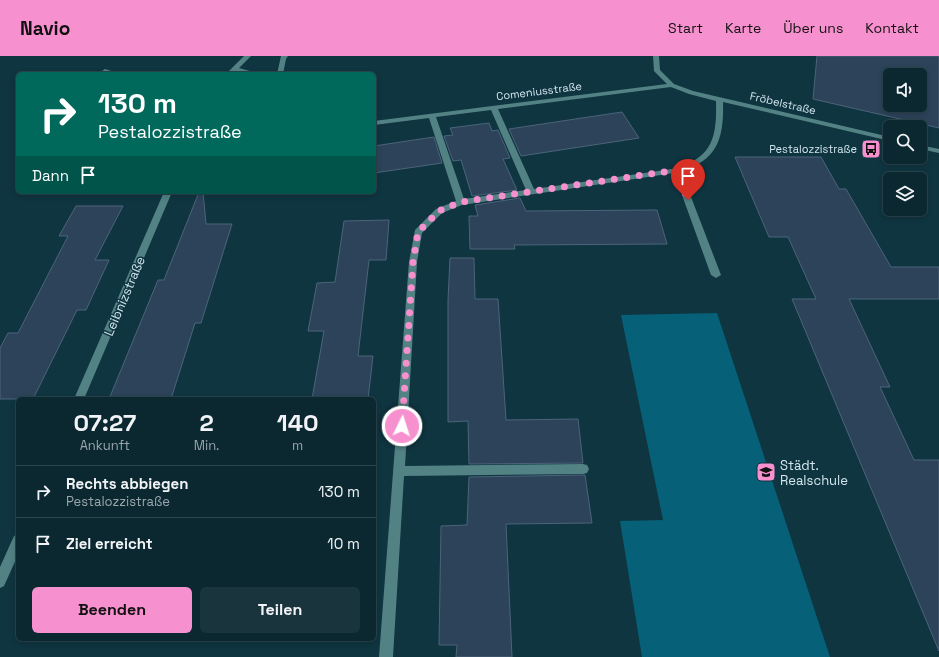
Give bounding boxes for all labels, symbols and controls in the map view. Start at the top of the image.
text: Navio [20,16,70,41]
text: Start [668,19,703,37]
text: Karte [725,19,761,37]
text: Über uns [783,19,843,37]
text: Kontakt [865,19,919,37]
map controls [883,68,927,216]
button: sound [883,68,927,112]
street label: Comeniusstraße [495,79,583,103]
text: 130 m [98,85,177,121]
icon: right [32,88,84,140]
street label: Fröbelstraße [749,89,817,117]
text: Pestalozzistraße [98,120,242,143]
button: search [883,120,927,164]
bus stop icon: Pestalozzistraße [860,138,882,160]
place label: Pestalozzistraße [769,142,857,156]
pin [671,159,705,200]
icon: arrive [77,164,99,186]
icon: arrive [677,165,699,187]
text: Dann [32,166,69,185]
button: layers [883,172,927,216]
street label: Leibnizstraße [100,254,149,339]
position arrow [381,405,423,447]
text: 07:27 [73,407,136,438]
text: 2 [199,407,214,438]
text: 140 [277,407,319,438]
text: Ankunft [80,437,130,454]
text: Min. [194,437,219,454]
text: m [292,437,303,454]
place label: Städt. Realschule [780,457,848,489]
school or university icon: Städt. Realschule [755,461,777,483]
text: Rechts abbiegen [66,474,188,493]
icon: right [32,481,54,503]
text: 130 m [318,482,360,501]
text: Pestalozzistraße [66,493,170,510]
icon: arrive [32,533,54,555]
text: Ziel erreicht [66,534,153,553]
text: 10 m [327,534,360,553]
button: Beenden [32,587,192,633]
button: Teilen [200,587,360,633]

